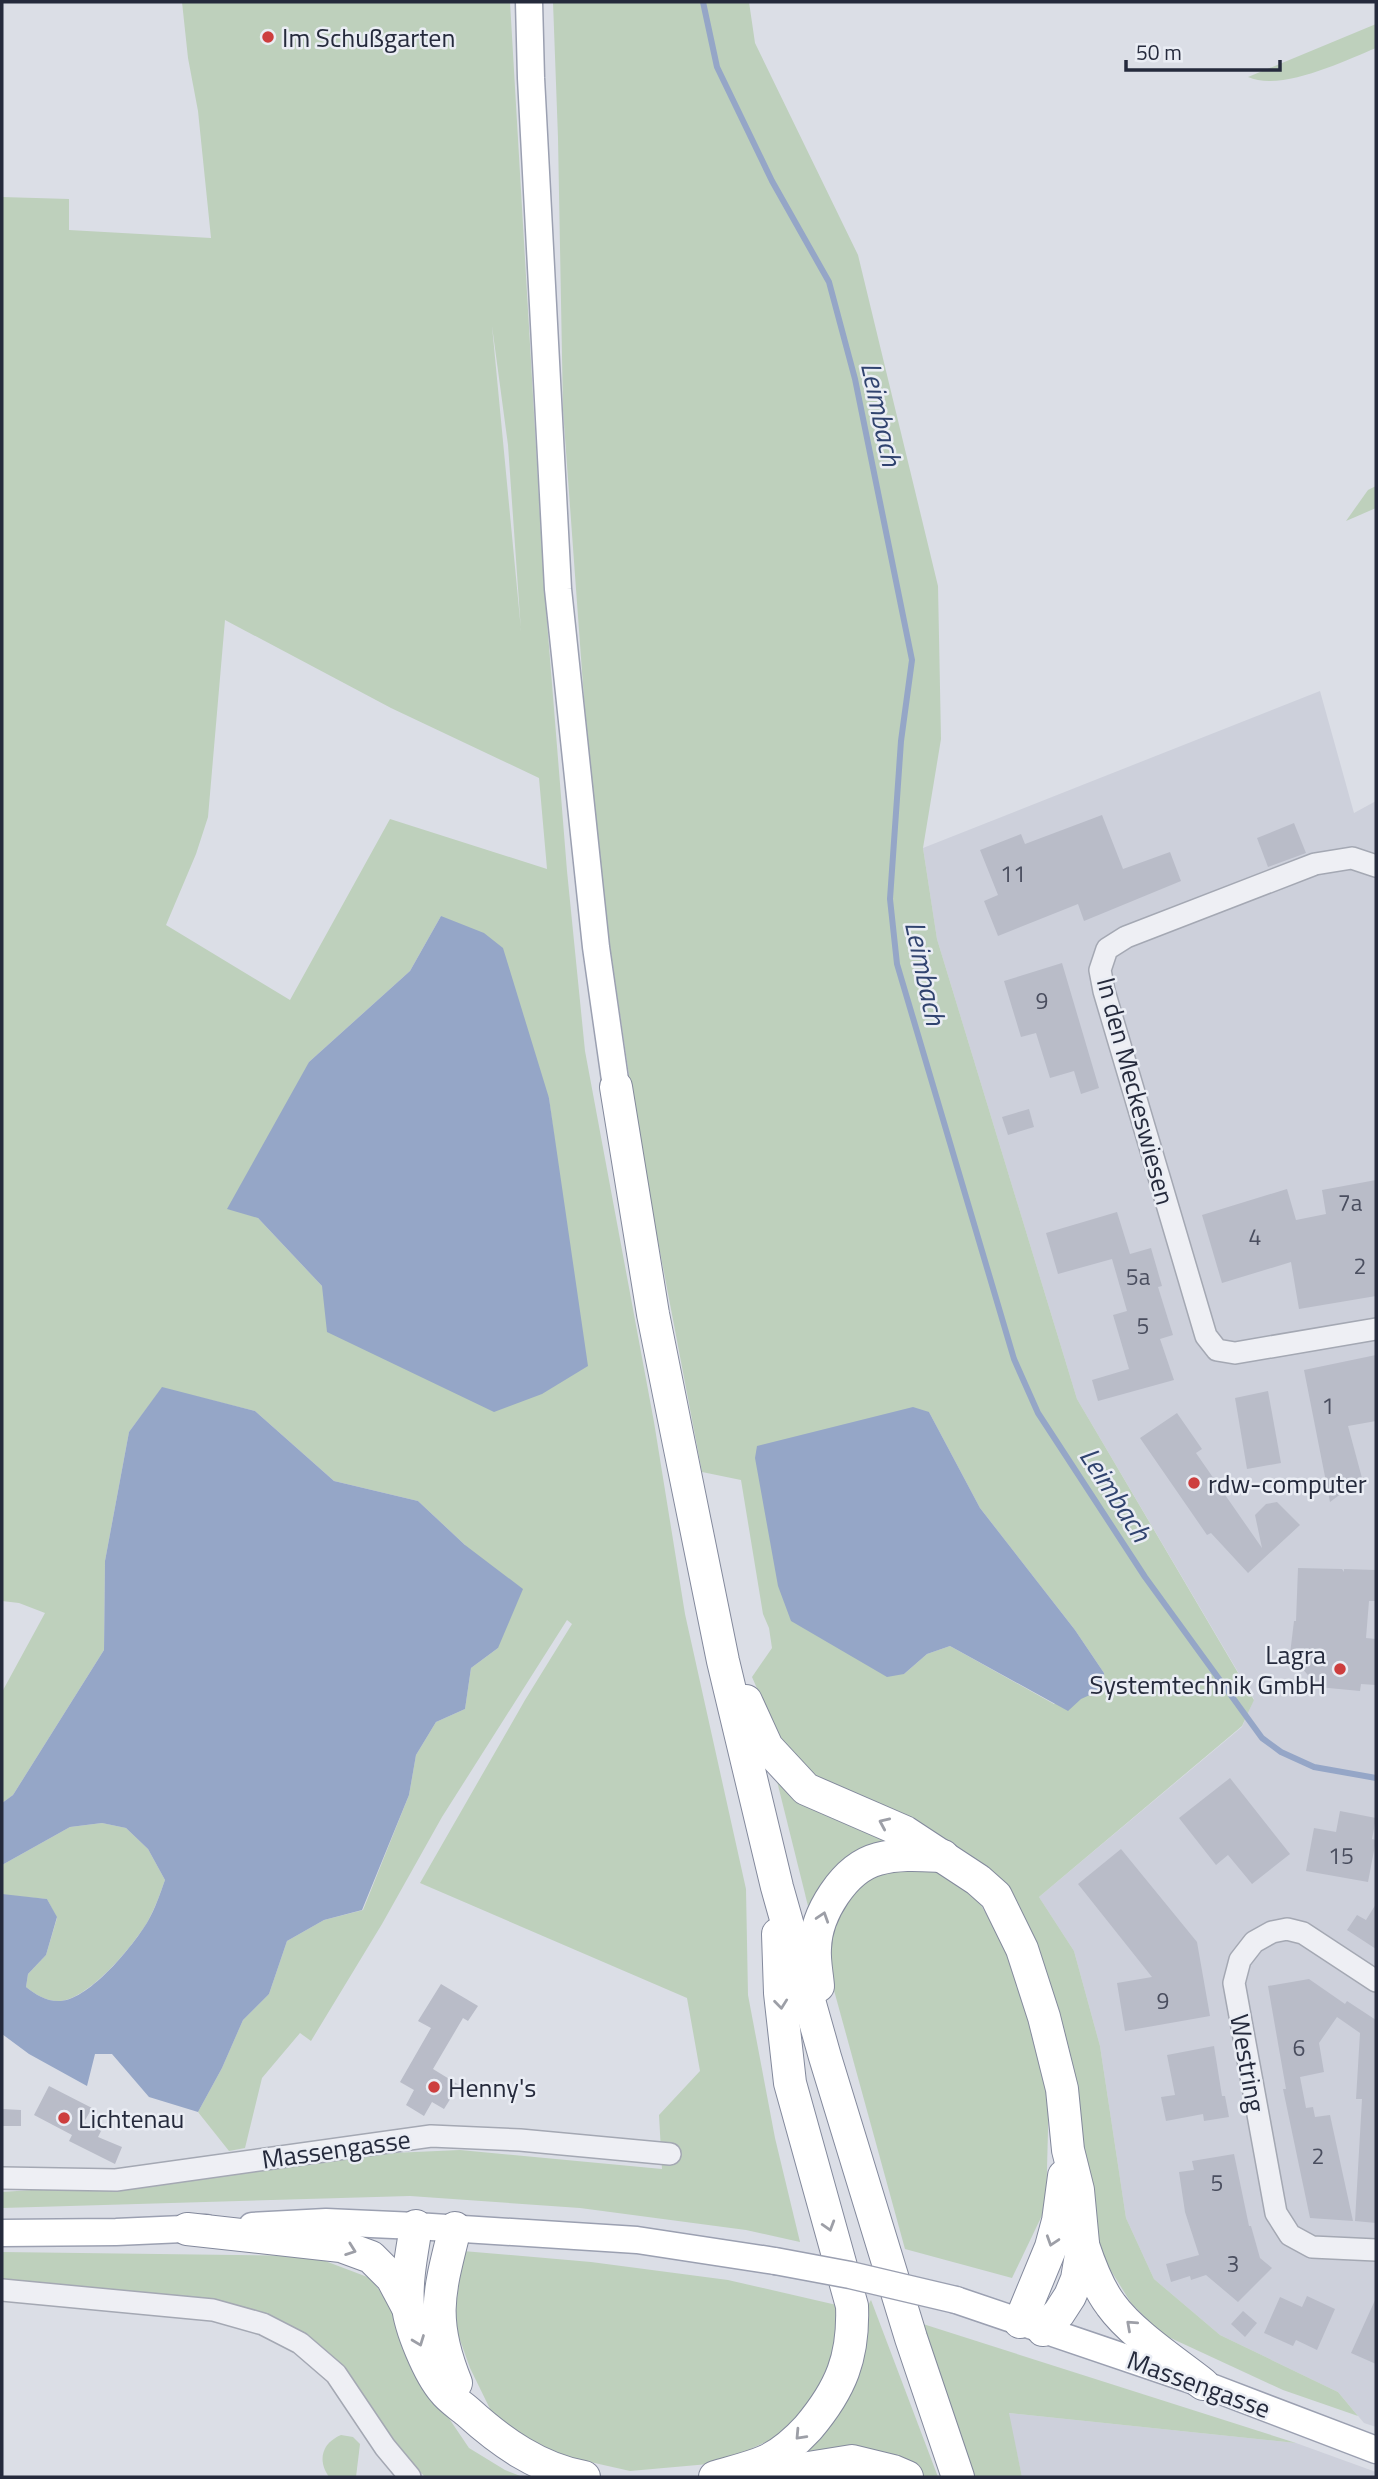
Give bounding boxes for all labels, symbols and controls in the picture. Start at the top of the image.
place label: Im Schußgarten [282,18,455,57]
scale bar [1126,28,1280,72]
marker: Im Schußgarten [260,29,276,45]
text: 50 m [1136,36,1182,68]
water label: Leimbach [850,358,914,471]
house number: 11 [1000,856,1026,891]
water label: Leimbach [894,917,958,1030]
street label: In den Meckeswiesen [1087,973,1185,1209]
house number: 9 [1036,983,1048,1018]
house number: 7a [1338,1185,1363,1220]
house number: 4 [1249,1219,1261,1254]
house number: 2 [1354,1248,1366,1283]
house number: 5a [1126,1259,1151,1294]
house number: 5 [1137,1308,1149,1343]
house number: 1 [1322,1388,1334,1423]
water label: Leimbach [1069,1438,1163,1551]
place label: rdw-computer [1208,1464,1367,1503]
marker: rdw-computer [1186,1475,1202,1491]
place label: Lagra Systemtechnik GmbH [1090,1635,1326,1704]
marker: Lagra Systemtechnik GmbH [1332,1661,1348,1677]
one-way arrow [879,1817,891,1831]
house number: 15 [1328,1838,1354,1873]
one-way arrow [815,1911,829,1923]
house number: 9 [1157,1983,1169,2018]
one-way arrow [774,1999,789,2010]
street label: Westring [1220,2011,1276,2115]
house number: 6 [1293,2030,1305,2065]
place label: Henny's [448,2068,536,2107]
marker: Henny's [426,2079,442,2095]
place label: Lichtenau [78,2099,184,2138]
marker: Lichtenau [56,2110,72,2126]
street label: Massengasse [259,2119,413,2179]
house number: 2 [1312,2138,1324,2173]
house number: 5 [1211,2165,1223,2200]
one-way arrow [820,2220,835,2232]
one-way arrow [1046,2235,1060,2247]
one-way arrow [345,2241,357,2255]
house number: 3 [1227,2246,1239,2281]
one-way arrow [1126,2321,1139,2333]
one-way arrow [411,2334,425,2346]
street label: Massengasse [1122,2340,1276,2428]
one-way arrow [796,2427,809,2440]

